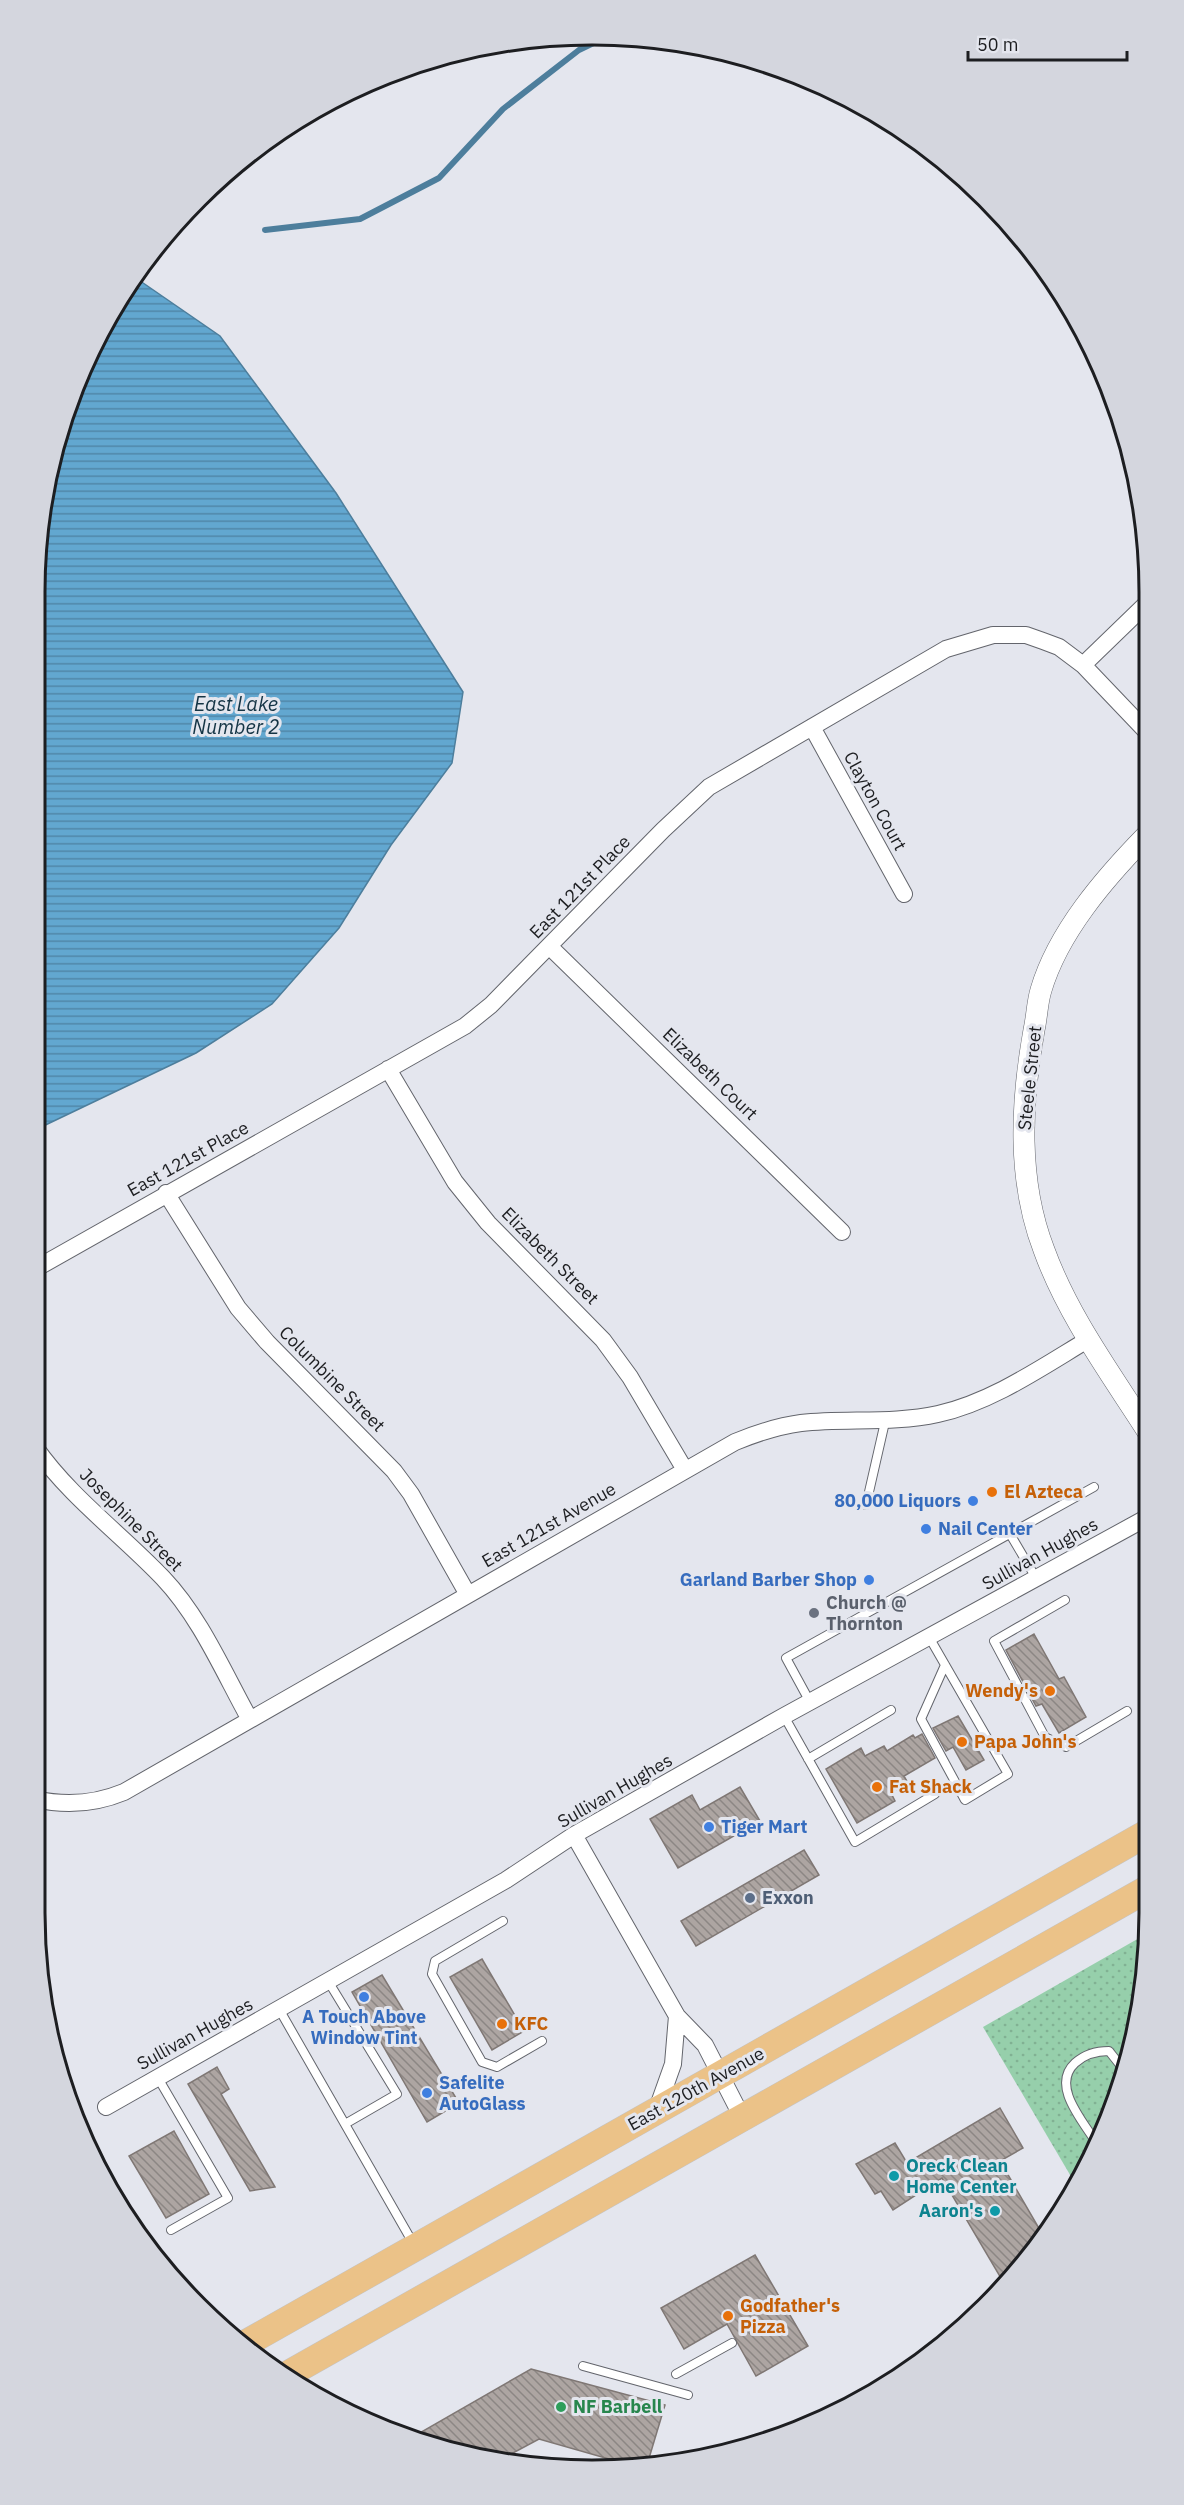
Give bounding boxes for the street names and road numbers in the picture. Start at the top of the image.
street label: Clayton Court [839,747,912,854]
street label: East 121st Place [524,830,635,943]
street label: Elizabeth Court [658,1022,763,1125]
street label: Steele Street [1013,1025,1046,1131]
street label: East 121st Place [123,1116,253,1201]
street label: Elizabeth Street [497,1202,604,1309]
street label: Columbine Street [274,1321,390,1437]
street label: Josephine Street [75,1463,188,1576]
street label: East 121st Avenue [478,1477,620,1572]
street label: Sullivan Hughes [978,1512,1102,1595]
street label: Sullivan Hughes [553,1748,676,1833]
street label: Sullivan Hughes [133,1992,257,2075]
street label: East 120th Avenue [623,2041,768,2136]

